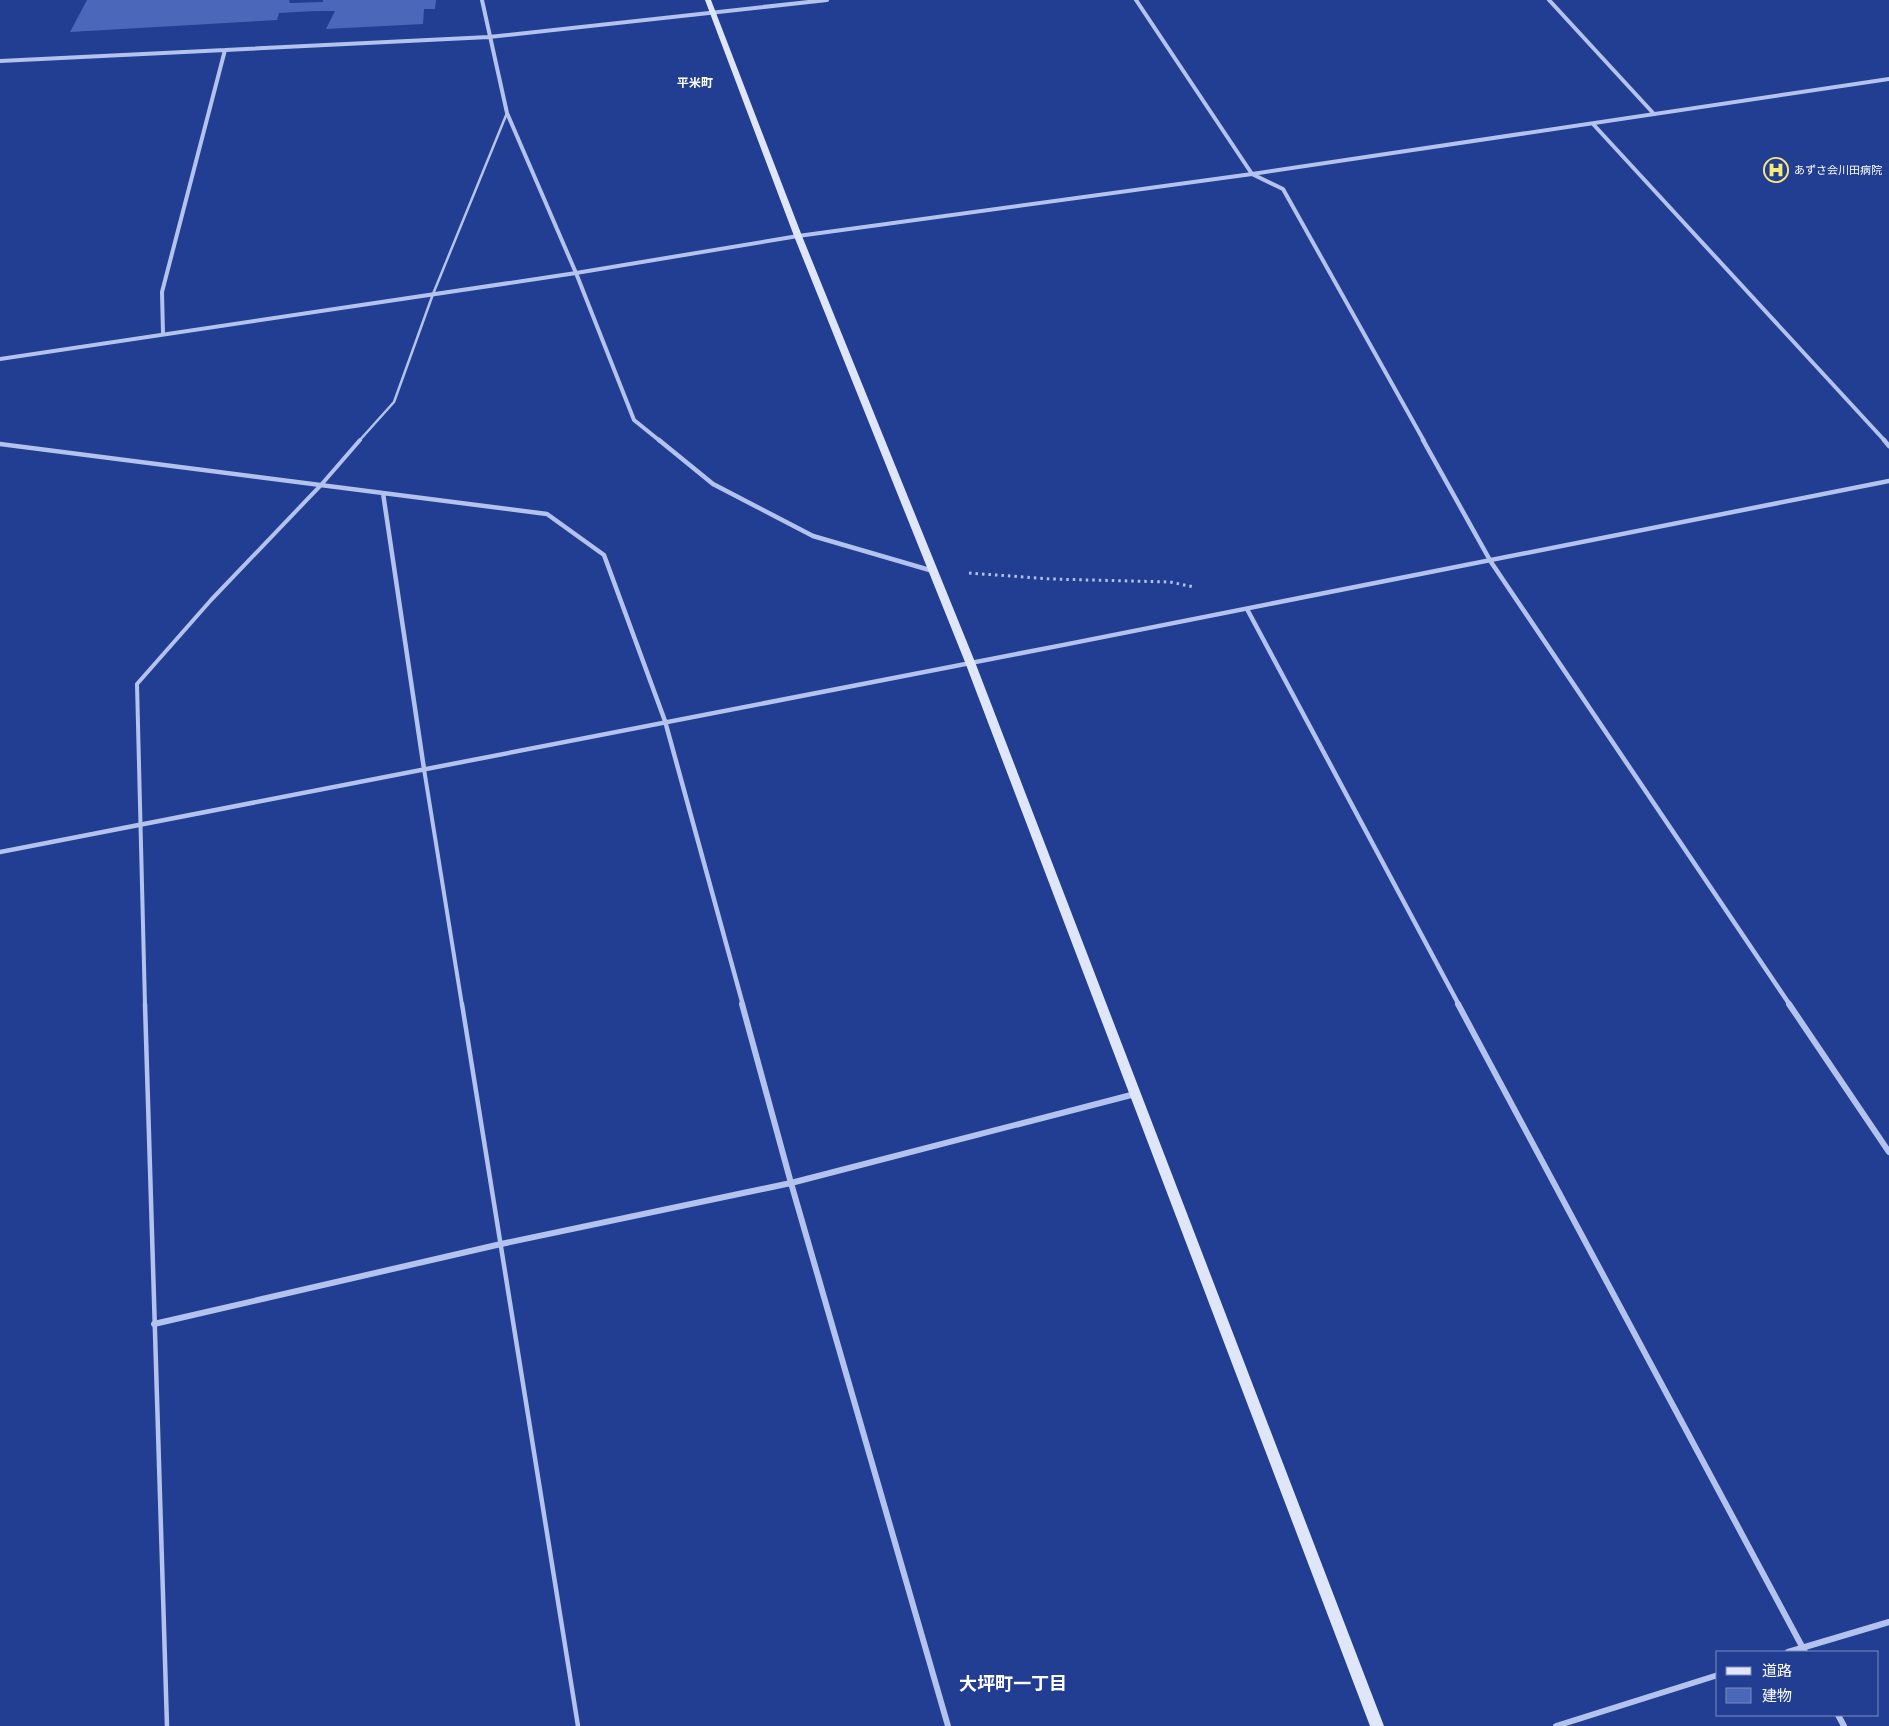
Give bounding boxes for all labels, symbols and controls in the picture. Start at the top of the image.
district label: 平米町 [677,76,713,90]
hospital icon: あずさ会川田病院 [1763,157,1789,183]
place label: あずさ会川田病院 [1794,164,1882,177]
legend [1716,1651,1879,1716]
text: 道路 [1762,1662,1792,1680]
district label: 大坪町一丁目 [959,1673,1067,1694]
text: 建物 [1762,1687,1792,1705]

